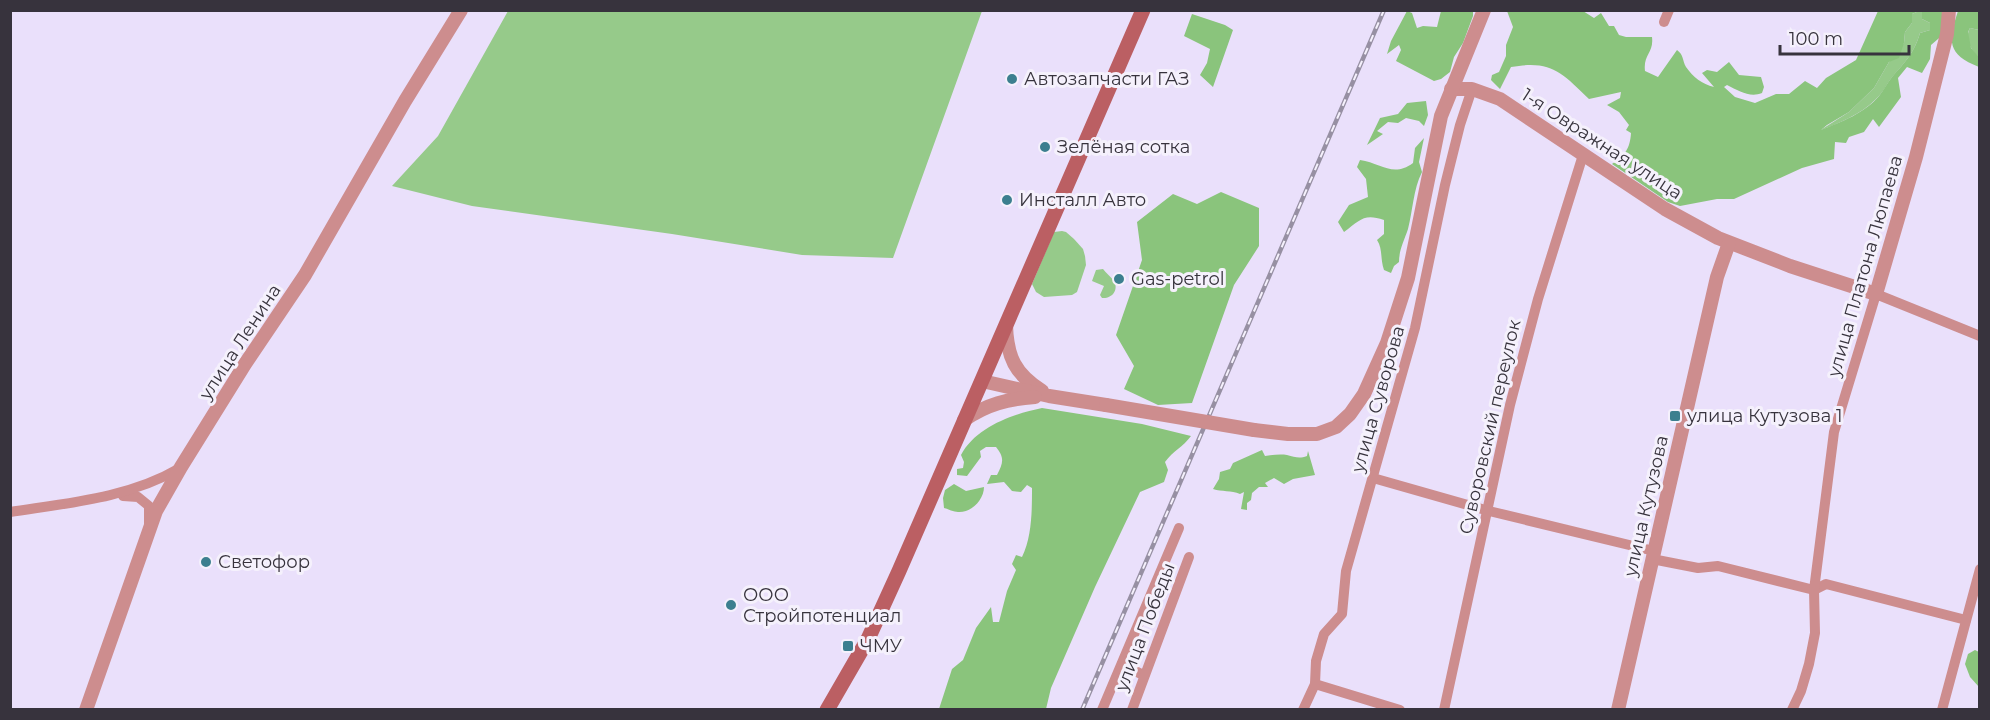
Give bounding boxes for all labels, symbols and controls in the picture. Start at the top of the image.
scale bar [1780,18,1909,56]
text: 100 m [1789,28,1843,50]
place label: Автозапчасти ГАЗ [1024,68,1189,90]
marker: Автозапчасти ГАЗ [1005,72,1019,86]
street label: 1-я Овражная улица [1518,84,1686,204]
place label: Зелёная сотка [1057,136,1190,158]
marker: Зелёная сотка [1038,140,1052,154]
street label: улица Платона Люпаева [1823,153,1907,380]
place label: Инсталл Авто [1019,189,1146,211]
marker: Инсталл Авто [1000,193,1014,207]
place label: Gas-petrol [1131,268,1225,290]
marker: Gas-petrol [1112,272,1126,286]
street label: улица Ленина [194,280,286,405]
street label: Суворовский переулок [1455,317,1526,536]
street label: улица Суворова [1346,323,1409,476]
place label: улица Кутузова 1 [1686,405,1842,427]
marker: улица Кутузова 1 [1668,409,1682,423]
street label: улица Кутузова [1619,433,1673,580]
place label: Светофор [218,551,310,573]
marker: Светофор [199,555,213,569]
street label: улица Победы [1110,560,1180,695]
place label: ООО Стройпотенциал [743,584,901,627]
marker: ООО Стройпотенциал [724,598,738,612]
place label: ЧМУ [860,635,903,657]
marker: ЧМУ [841,639,855,653]

